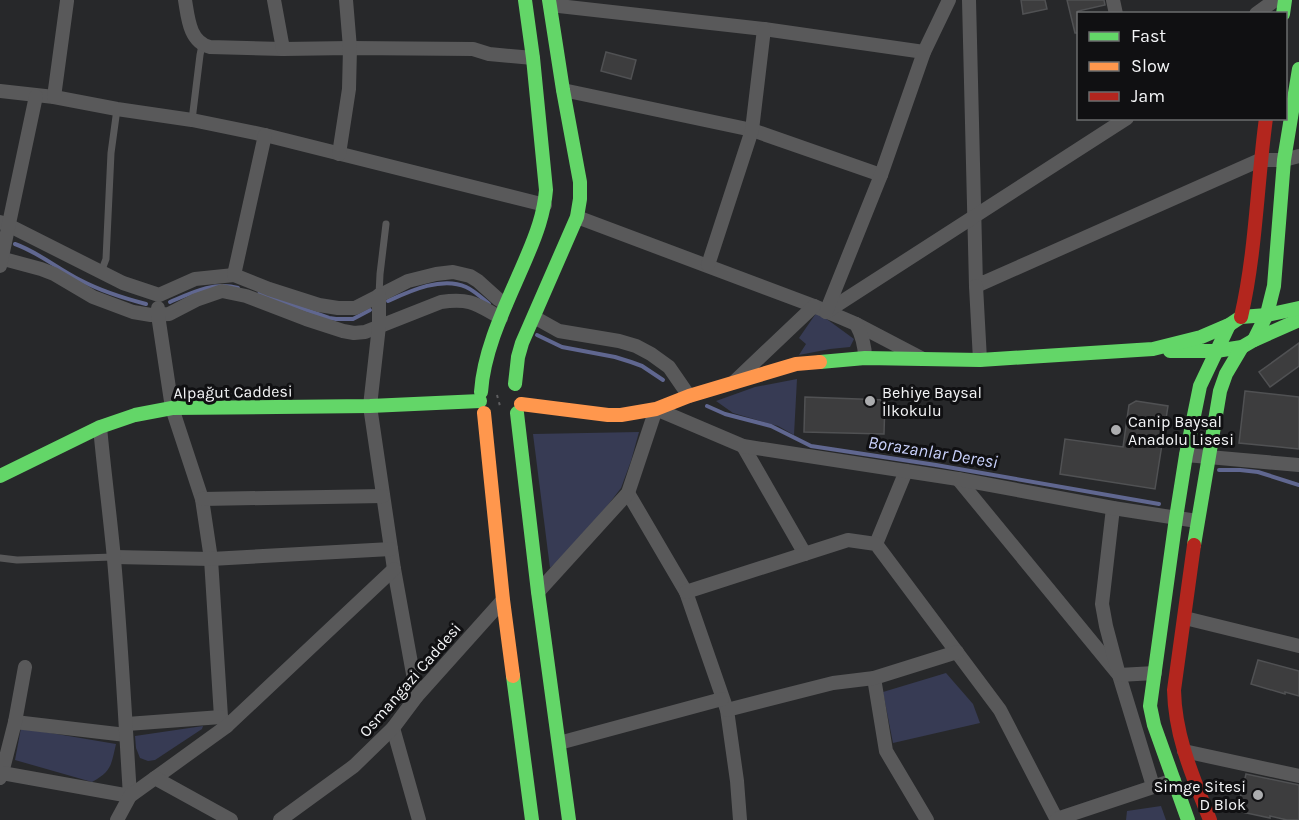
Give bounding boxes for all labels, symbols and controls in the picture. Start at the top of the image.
legend [1077,12,1287,120]
text: Fast [1131,25,1166,47]
text: Slow [1131,55,1170,77]
text: Jam [1131,85,1165,107]
street label: Alpağut Caddesi [173,381,293,403]
place label: Behiye Baysal İlkokulu [882,383,982,420]
marker: Behiye Baysal İlkokulu [863,394,877,408]
place label: Canip Baysal Anadolu Lisesi [1128,412,1234,449]
marker: Canip Baysal Anadolu Lisesi [1109,423,1123,437]
water label: Borazanlar Deresi [866,431,1000,473]
street label: Osmangazi Caddesi [355,619,465,741]
place label: Simge Sitesi D Blok [1154,777,1246,814]
marker: Simge Sitesi D Blok [1251,788,1265,802]

